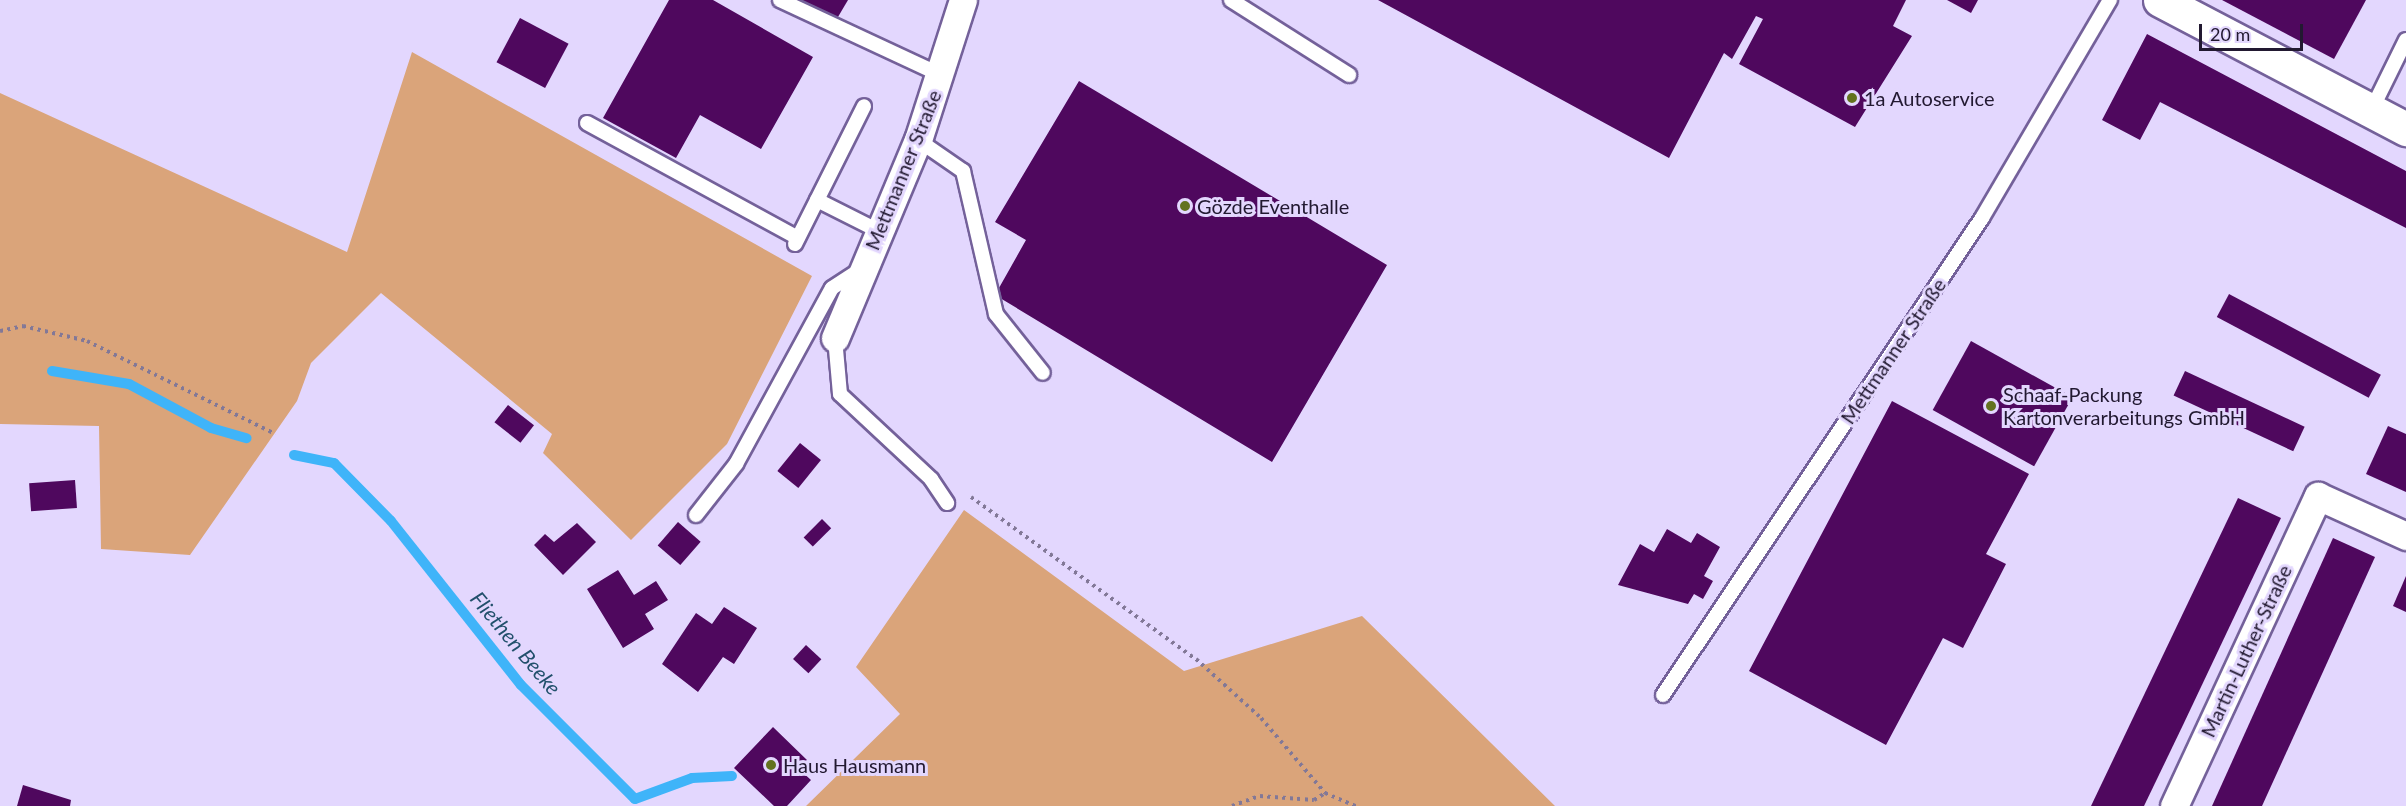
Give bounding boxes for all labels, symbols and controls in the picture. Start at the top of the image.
scale bar [2202,12,2306,50]
text: 20 m [2210,23,2250,45]
street label: Mettmanner Straße [860,86,946,254]
place label: 1a Autoservice [1864,86,1995,110]
marker: 1a Autoservice [1845,91,1859,105]
place label: Gözde Eventhalle [1197,194,1349,218]
marker: Gözde Eventhalle [1178,199,1192,213]
street label: Mettmanner Straße [1835,273,1951,429]
place label: Schaaf-Packung Kartonverarbeitungs GmbH [2003,382,2245,429]
marker: Schaaf-Packung Kartonverarbeitungs GmbH [1984,399,1998,413]
street label: Martin-Luther-Straße [2196,561,2296,741]
water label: Fliethen Beeke [466,586,566,700]
place label: Haus Hausmann [783,753,926,777]
marker: Haus Hausmann [764,758,778,772]

